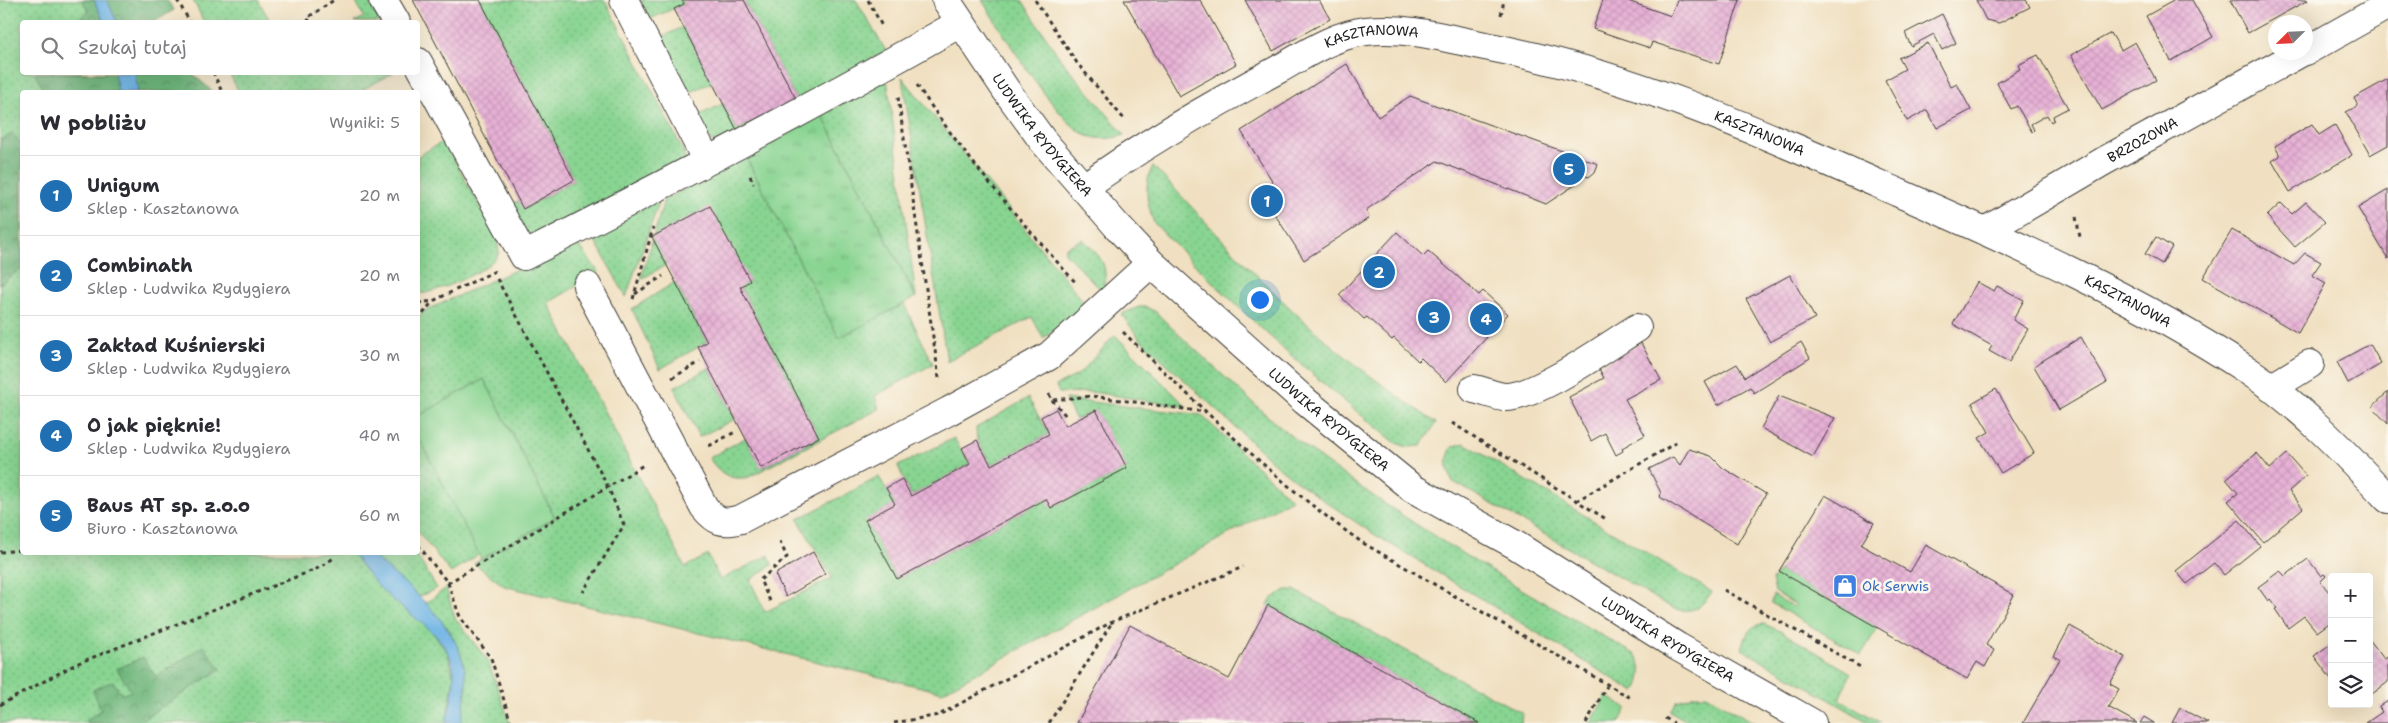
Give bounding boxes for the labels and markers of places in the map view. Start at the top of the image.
pin: 5 [1553,150,1585,188]
pin: 1 [1251,182,1283,220]
pin: 2 [1363,253,1395,291]
pin: 3 [1418,298,1450,336]
pin: 4 [1470,300,1502,338]
shop icon: Ok Serwis [1832,573,1858,599]
place label: Ok Serwis [1862,577,1929,595]

